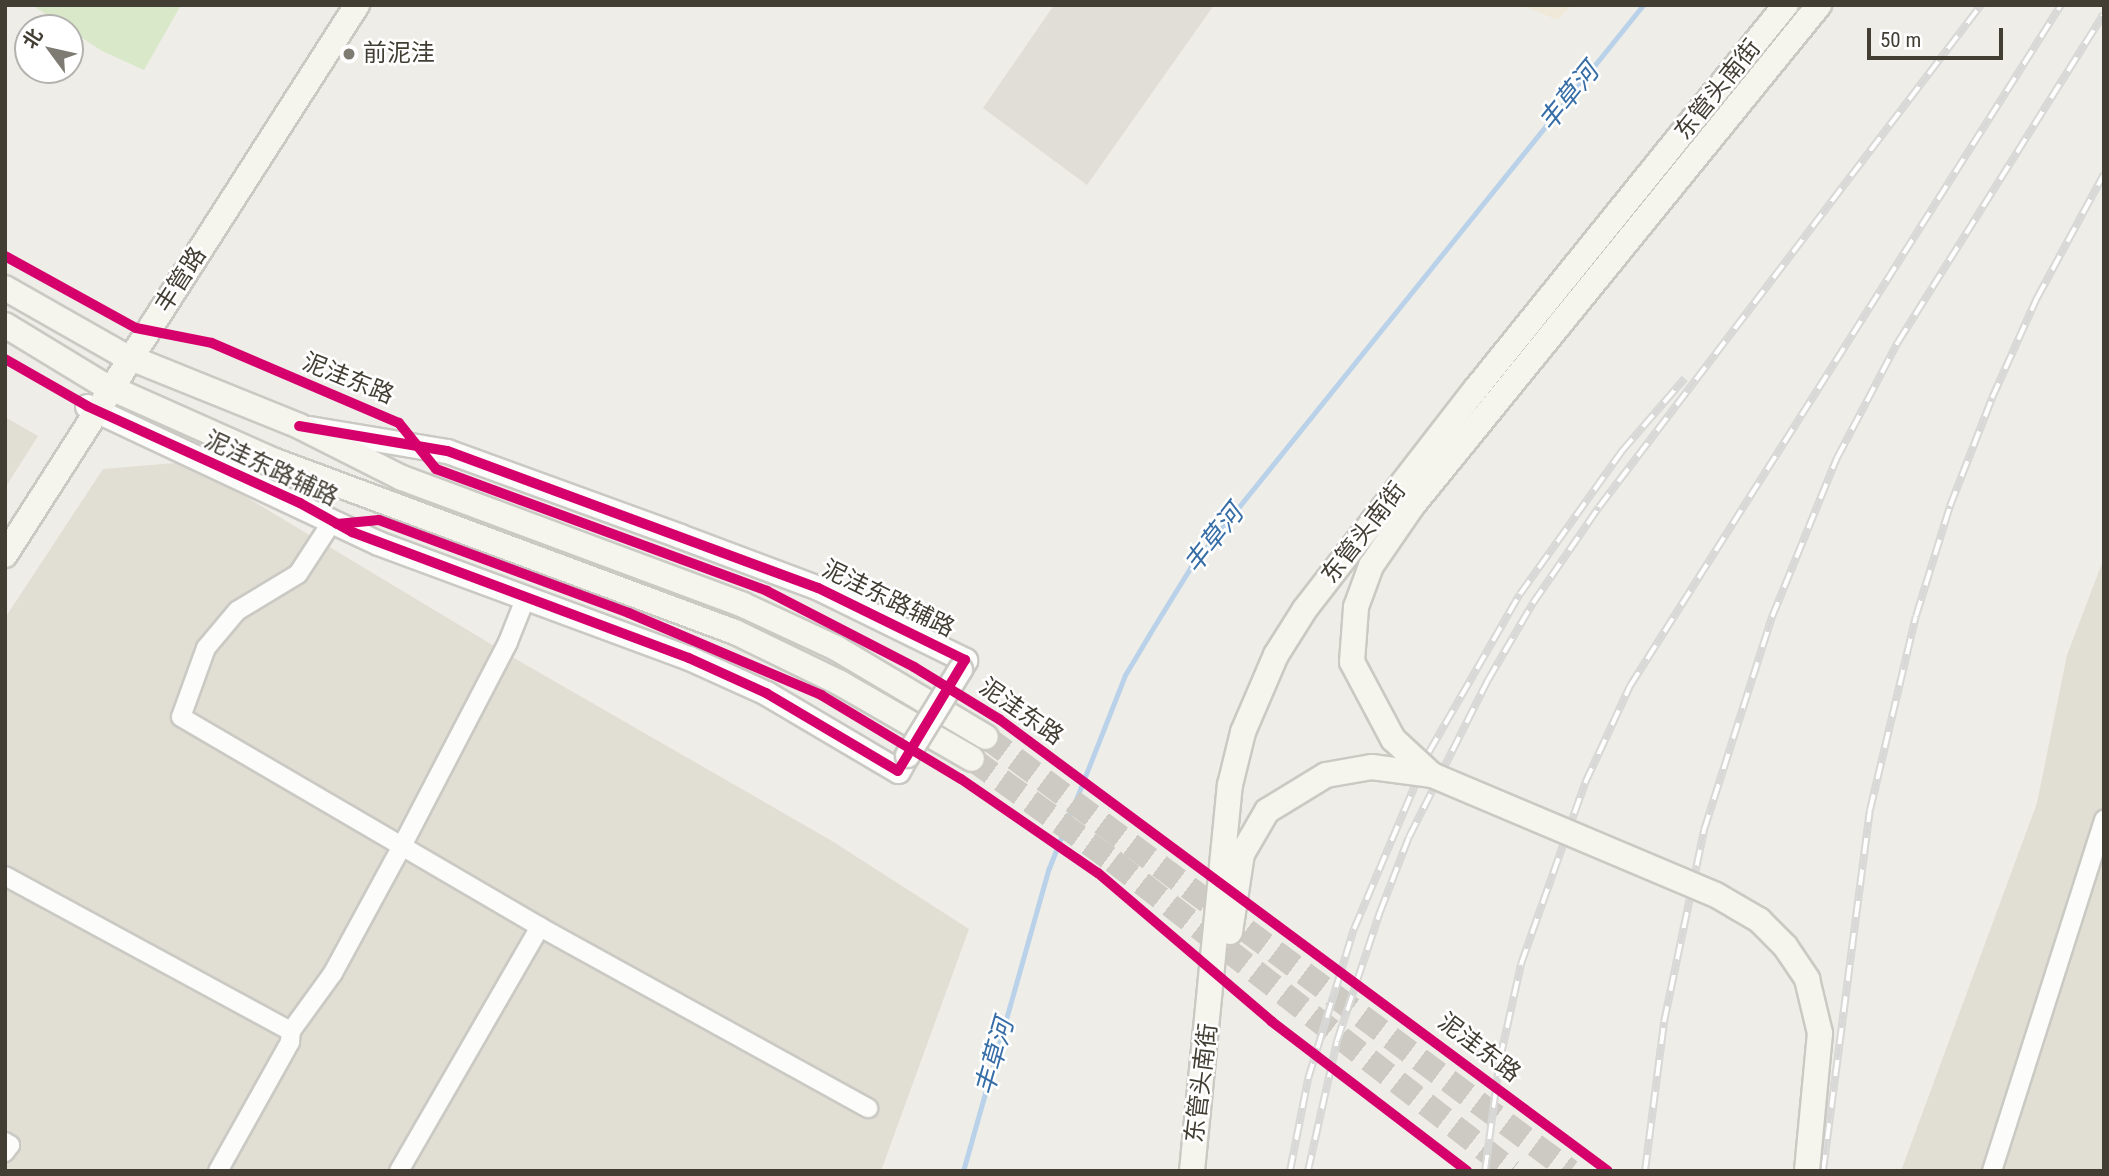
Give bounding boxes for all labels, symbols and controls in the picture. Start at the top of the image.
north arrow [14,14,84,84]
scale bar [1871,14,2008,58]
text: 北 [18,24,47,53]
text: 50 m [1880,28,1921,52]
street label: 东管头南街 [1669,34,1767,146]
place label: 前泥洼 [363,40,435,68]
marker: 前泥洼 [341,46,357,62]
water label: 丰草河 [1532,57,1606,137]
street label: 丰管路 [149,242,213,318]
street label: 泥洼东路 [298,348,398,410]
street label: 泥洼东路辅路 [200,426,342,512]
street label: 东管头南街 [1316,477,1412,589]
water label: 丰草河 [1178,499,1250,579]
street label: 泥洼东路辅路 [817,554,959,644]
street label: 泥洼东路 [973,673,1069,751]
street label: 泥洼东路 [1432,1008,1526,1088]
water label: 丰草河 [969,1015,1021,1099]
street label: 东管头南街 [1180,1022,1224,1144]

